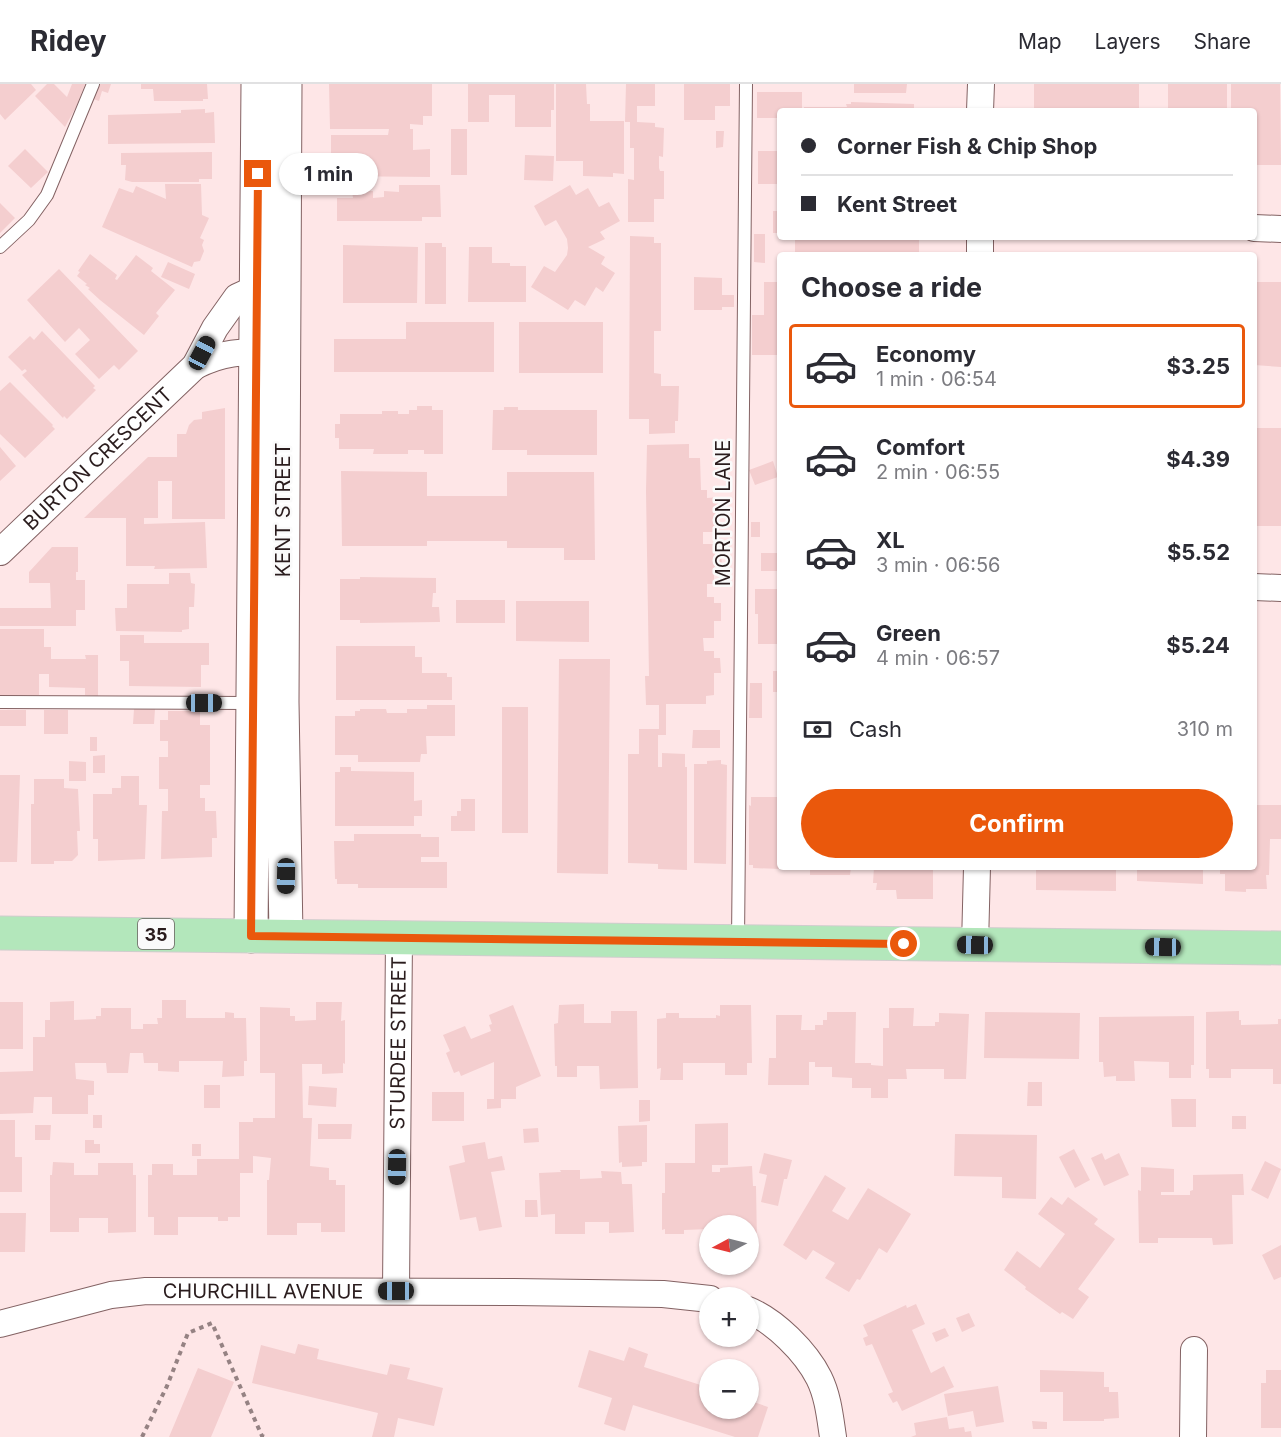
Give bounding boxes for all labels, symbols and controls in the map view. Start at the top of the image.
text: Ridey [30,24,107,58]
text: Map [1018,29,1062,54]
text: Layers [1095,29,1161,54]
text: Share [1194,29,1251,54]
text: Corner Fish & Chip Shop [837,133,1097,159]
callout: 1 min [279,153,378,195]
route end [244,160,271,187]
text: 1 min [304,162,353,186]
text: Kent Street [837,191,957,217]
text: Choose a ride [801,271,982,304]
car [186,333,218,373]
icon: car [804,339,858,393]
text: Economy [876,341,976,367]
text: $3.25 [1167,353,1230,379]
text: 1 min · 06:54 [876,367,997,391]
street label: BURTON CRESCENT [18,382,177,535]
icon: car [804,432,858,486]
text: Comfort [876,434,965,460]
street label: MORTON LANE [711,440,735,586]
street label: KENT STREET [271,443,295,577]
text: $4.39 [1166,446,1230,472]
text: 2 min · 06:55 [876,460,1000,484]
icon: car [804,525,858,579]
text: XL [876,527,905,553]
text: $5.52 [1167,539,1230,565]
text: 3 min · 06:56 [876,553,1001,577]
icon: car [804,618,858,672]
text: Green [876,620,941,646]
text: $5.24 [1166,632,1230,658]
text: 4 min · 06:57 [876,646,1000,670]
car [186,694,222,712]
icon: cash [801,713,834,746]
text: Cash [849,716,902,742]
text: 310 m [1177,717,1233,741]
button: Confirm [801,789,1233,858]
car [277,858,295,894]
road number: 35 [138,919,174,949]
route start [890,930,917,957]
car [957,936,993,954]
car [1145,938,1181,956]
street label: STURDEE STREET [385,956,411,1130]
car [388,1149,406,1185]
north arrow [699,1215,759,1275]
map controls [699,1215,759,1419]
street label: CHURCHILL AVENUE [163,1279,363,1304]
car [378,1282,414,1300]
button: + [699,1287,759,1347]
button: − [699,1359,759,1419]

